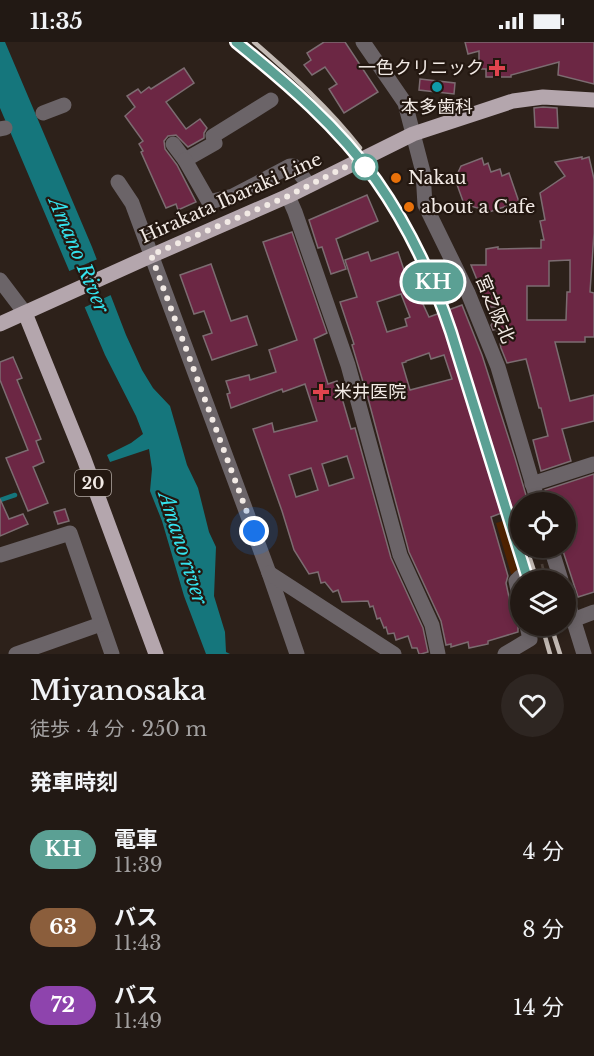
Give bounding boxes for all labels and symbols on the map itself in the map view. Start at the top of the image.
place label: 一色クリニック [358,57,484,79]
marker: 一色クリニック [488,59,506,77]
marker: 本多歯科 [430,80,444,94]
place label: 本多歯科 [401,96,473,118]
street label: Hirakata Ibaraki Line [137,148,325,248]
unlabelled marker [352,154,378,180]
place label: Nakau [408,167,467,189]
marker: Nakau [389,171,403,185]
water label: Amano River [43,191,114,317]
place label: about a Cafe [421,196,535,218]
marker: about a Cafe [402,200,416,214]
line badge: KH [406,262,460,302]
street label: 宮之阪北 [471,272,519,346]
place label: 米井医院 [334,381,406,403]
marker: 米井医院 [312,383,330,401]
road number: 20 [75,470,111,496]
water label: Amano river [153,486,213,608]
your location [239,516,269,546]

